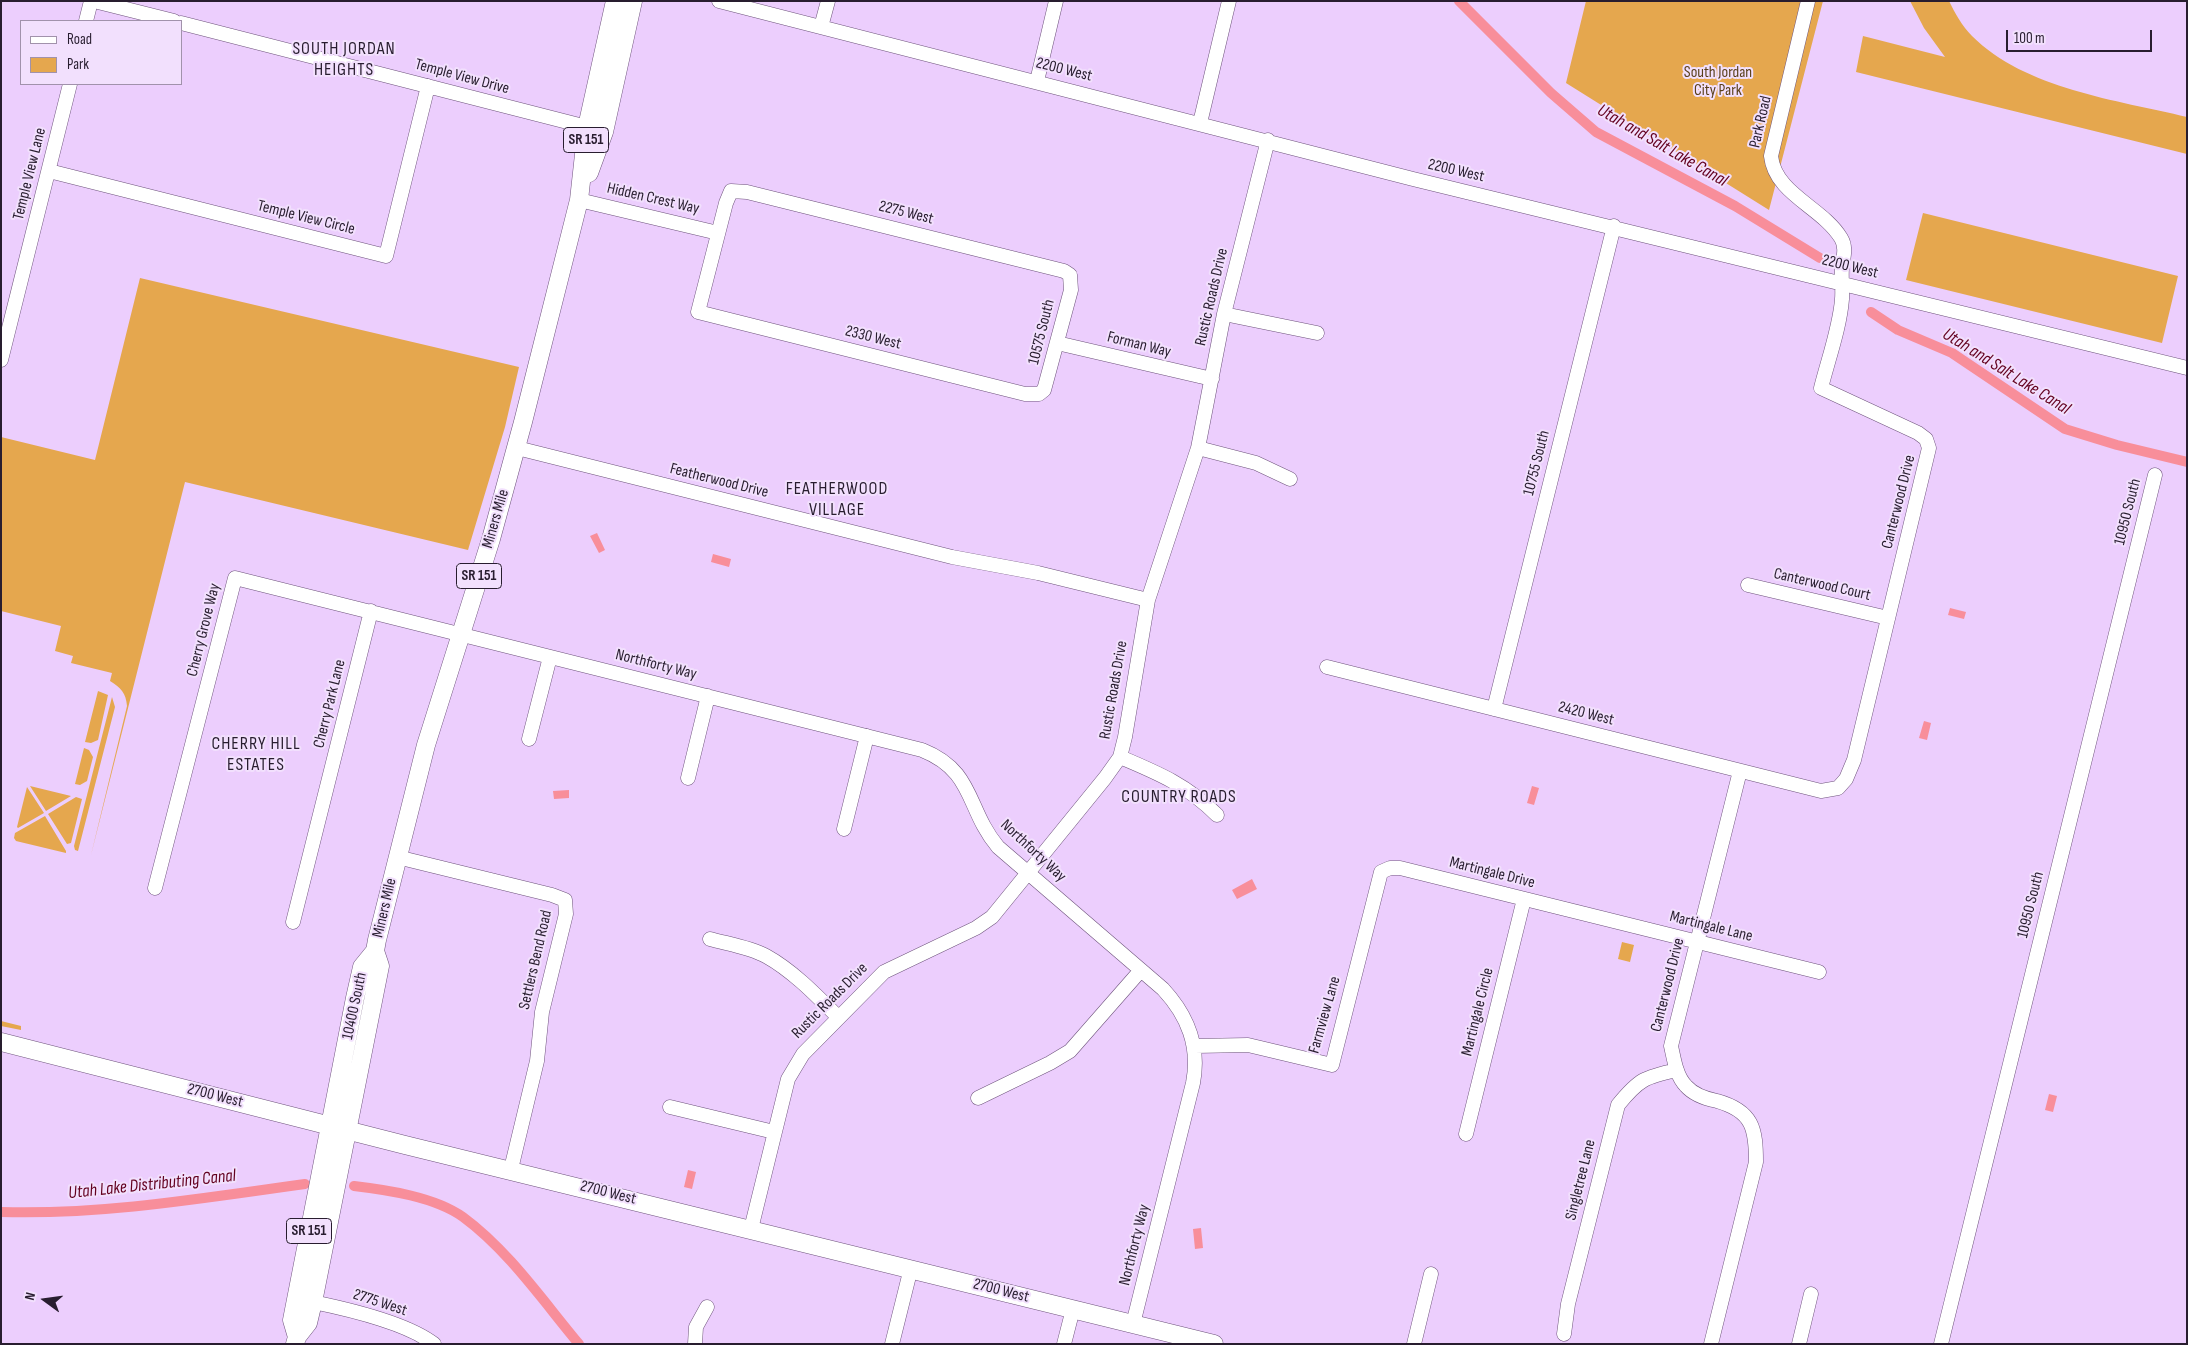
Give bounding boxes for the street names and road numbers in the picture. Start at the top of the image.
street label: 2200 West [1034,54,1094,86]
street label: Temple View Drive [413,55,511,99]
street label: Park Road [1746,94,1776,150]
street label: Temple View Lane [9,126,51,222]
road number: SR 151 [564,128,608,152]
street label: 2200 West [1426,155,1486,187]
street label: Hidden Crest Way [605,179,701,219]
street label: Temple View Circle [255,197,357,239]
street label: 2275 West [877,197,935,229]
street label: Rustic Roads Drive [1191,246,1233,348]
street label: 2200 West [1820,251,1880,283]
street label: 10575 South [1025,297,1059,367]
street label: 2330 West [843,322,903,354]
street label: Forman Way [1105,328,1173,362]
street label: 10755 South [1520,428,1554,498]
street label: Canterwood Drive [1878,453,1920,551]
street label: Featherwood Drive [668,459,770,503]
street label: 10950 South [2110,477,2146,547]
street label: Miners Mile [478,487,514,551]
road number: SR 151 [456,564,502,588]
street label: Canterwood Court [1772,565,1872,605]
street label: Cherry Grove Way [183,581,225,679]
street label: Rustic Roads Drive [1096,639,1132,741]
street label: Northforty Way [613,646,699,684]
street label: Cherry Park Lane [310,658,350,750]
street label: 2420 West [1556,698,1616,730]
street label: Northforty Way [996,816,1070,886]
street label: Martingale Drive [1447,853,1537,893]
street label: 10950 South [2013,870,2049,940]
street label: Miners Mile [369,876,401,940]
street label: Martingale Lane [1668,907,1754,947]
street label: Settlers Bend Road [515,908,557,1012]
street label: Canterwood Drive [1647,936,1689,1034]
street label: Rustic Roads Drive [788,959,872,1043]
street label: Martingale Circle [1458,966,1498,1058]
street label: 10400 South [339,971,371,1041]
street label: Farmview Lane [1305,974,1345,1056]
street label: 2700 West [185,1080,245,1112]
street label: Singletree Lane [1562,1138,1600,1222]
street label: 2700 West [578,1177,638,1209]
street label: Northforty Way [1116,1202,1154,1288]
road number: SR 151 [286,1218,332,1244]
street label: 2700 West [971,1275,1031,1307]
street label: 2775 West [351,1285,409,1321]

